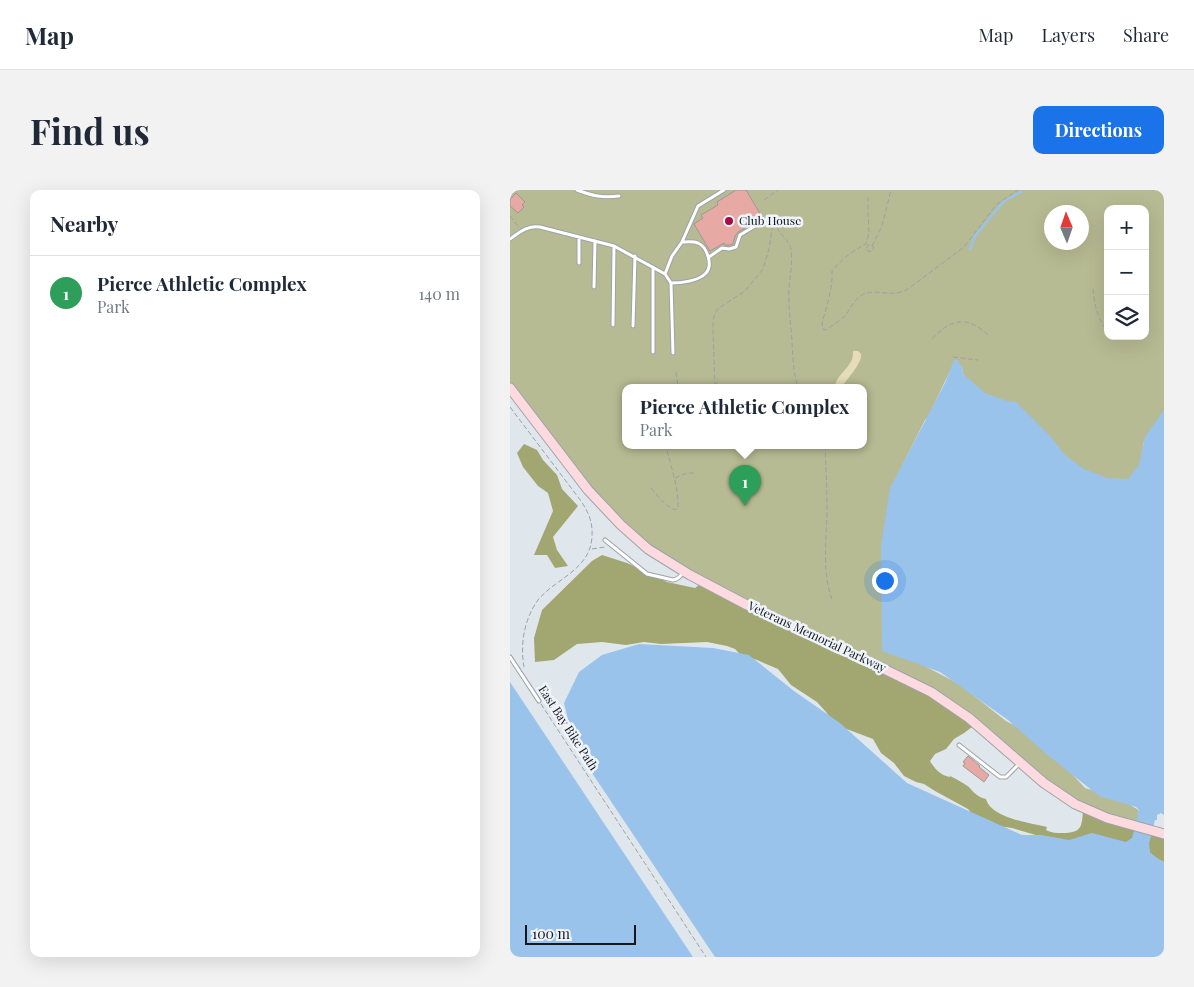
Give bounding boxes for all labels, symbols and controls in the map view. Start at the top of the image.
text: Map [25,19,74,51]
text: Map [978,23,1013,47]
text: Layers [1041,23,1095,47]
text: Share [1123,23,1169,47]
button: Directions [1033,106,1164,154]
text: Find us [30,107,150,154]
north arrow [1044,205,1089,250]
map controls [1104,205,1149,340]
button: + [1104,205,1149,250]
text: Nearby [50,209,119,237]
place label: Club House [739,212,801,228]
marker: Club House [723,215,735,227]
button: − [1104,250,1149,295]
text: Pierce Athletic Complex [97,270,307,296]
text: 1 [63,283,69,304]
text: 140 m [418,283,460,304]
button: layers [1104,295,1149,340]
text: Park [97,296,130,317]
popup [622,384,867,449]
text: Pierce Athletic Complex [640,393,849,419]
text: Park [640,419,673,440]
pin: 1 [729,465,761,506]
your location [872,568,898,594]
street label: Veterans Memorial Parkway [745,597,889,675]
street label: East Bay Bike Path [535,682,602,773]
scale bar [525,922,636,945]
text: 100 m [532,924,570,943]

